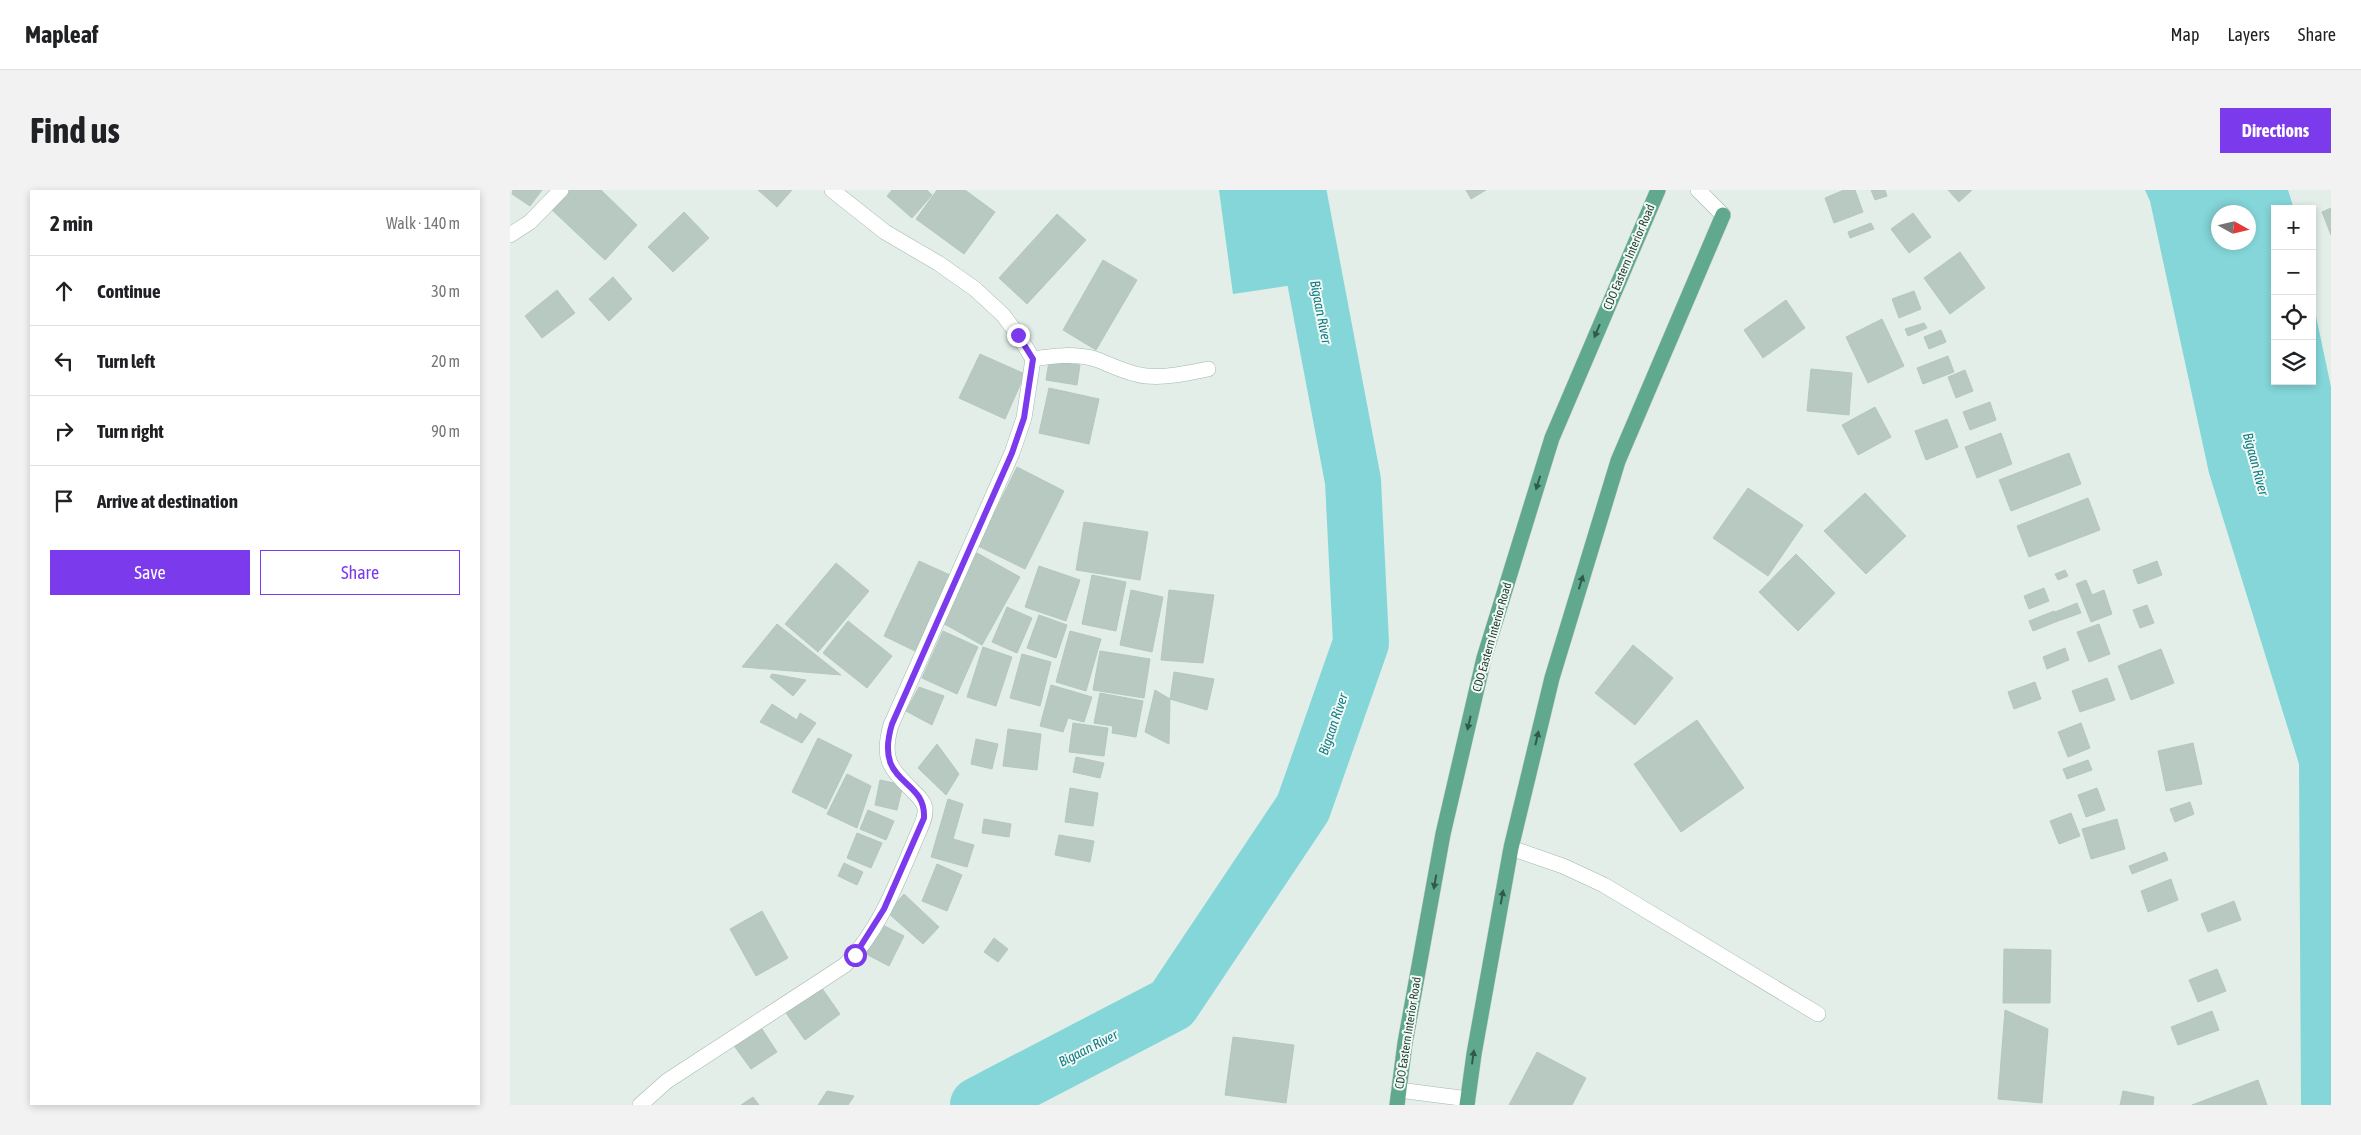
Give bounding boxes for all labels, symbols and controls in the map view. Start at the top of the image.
text: Mapleaf [25,21,98,48]
text: Map [2170,24,2199,45]
text: Layers [2227,24,2270,45]
text: Share [2298,24,2336,45]
button: Directions [2220,108,2331,153]
text: Find us [30,110,120,150]
street label: CDO Eastern Interior Road [1600,202,1658,312]
north arrow [2211,205,2256,250]
map controls [2271,205,2316,385]
button: + [2271,205,2316,250]
text: 2 min [50,211,93,235]
text: Walk · 140 m [386,214,460,232]
button: − [2271,250,2316,295]
icon: ahead [50,277,78,305]
water label: Bigaan River [1307,279,1335,346]
text: Continue [97,280,161,302]
text: 30 m [431,282,460,300]
button: locate [2271,295,2316,340]
route end [1007,324,1030,347]
one-way arrow [1593,324,1601,339]
button: layers [2271,340,2316,385]
icon: left [50,347,78,375]
text: Turn left [97,350,155,372]
text: 20 m [431,352,460,370]
icon: right [50,417,78,445]
text: Turn right [97,420,164,442]
text: 90 m [431,422,460,440]
water label: Bigaan River [2240,431,2272,498]
one-way arrow [1534,475,1542,490]
icon: arrive [50,487,78,515]
text: Arrive at destination [97,490,238,512]
button: Save [50,550,250,595]
button: Share [260,550,460,595]
one-way arrow [1578,574,1585,589]
street label: CDO Eastern Interior Road [1470,581,1514,693]
water label: Bigaan River [1315,690,1351,757]
one-way arrow [1465,715,1473,730]
one-way arrow [1533,731,1541,746]
one-way arrow [1430,874,1438,890]
one-way arrow [1499,888,1507,904]
route start [844,944,867,967]
street label: CDO Eastern Interior Road [1392,976,1424,1090]
water label: Bigaan River [1056,1026,1121,1070]
one-way arrow [1470,1048,1478,1064]

